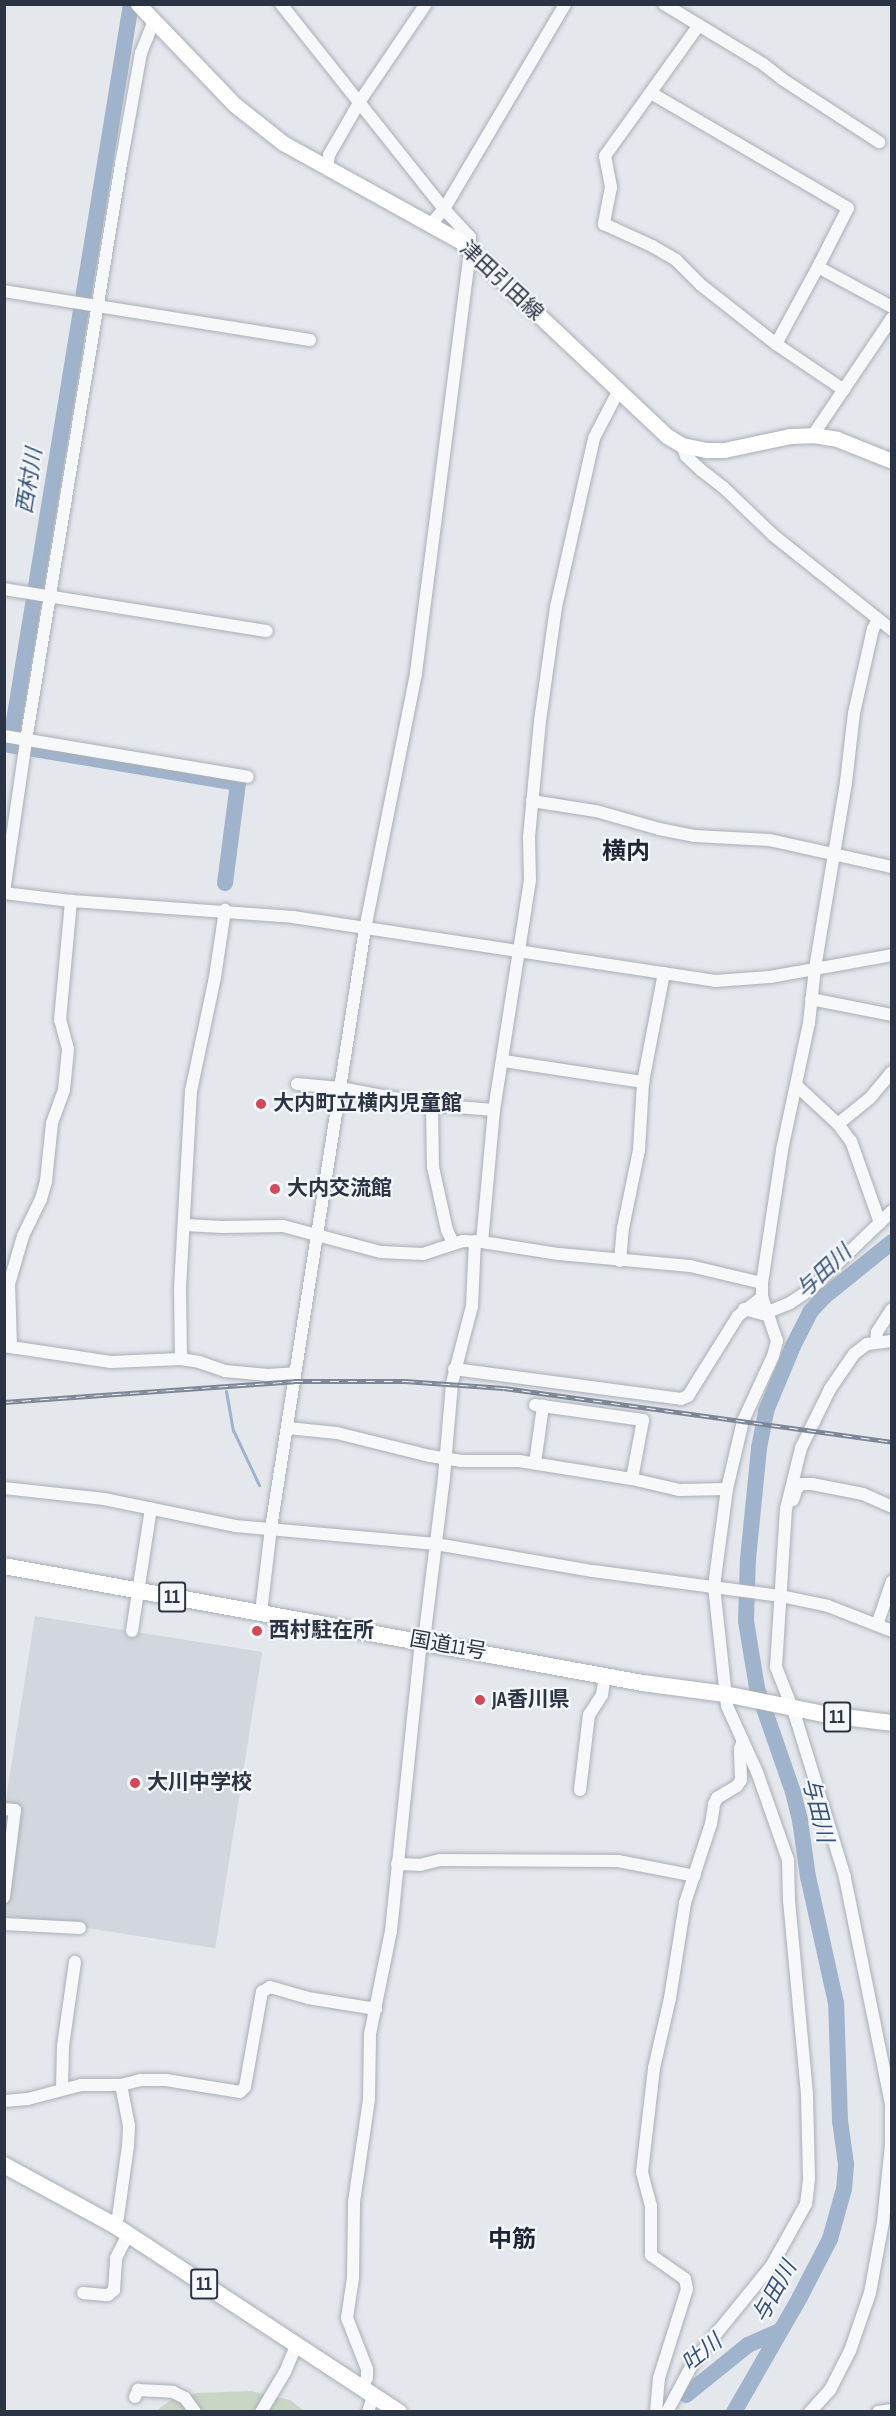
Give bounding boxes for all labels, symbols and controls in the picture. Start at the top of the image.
street label: 津田引田線 [454,236,548,326]
water label: 西村川 [12,446,48,516]
district label: 横内 [602,838,650,866]
place label: 大内町立横内児童館 [273,1091,462,1117]
marker: 大内町立横内児童館 [254,1097,268,1111]
place label: 大内交流館 [287,1176,392,1202]
marker: 大内交流館 [268,1182,282,1196]
water label: 与田川 [791,1240,857,1304]
road number: 11 [157,1580,187,1614]
place label: 西村駐在所 [269,1618,374,1644]
marker: 西村駐在所 [250,1624,264,1638]
street label: 国道11号 [408,1627,488,1665]
place label: JA香川県 [492,1687,570,1713]
marker: JA香川県 [473,1693,487,1707]
road number: 11 [822,1700,852,1734]
place label: 大川中学校 [147,1770,252,1796]
water label: 与田川 [796,1775,838,1845]
marker: 大川中学校 [128,1776,142,1790]
district label: 中筋 [488,2226,536,2254]
water label: 与田川 [747,2257,803,2327]
road number: 11 [189,2267,219,2301]
water label: 吐川 [677,2329,727,2377]

